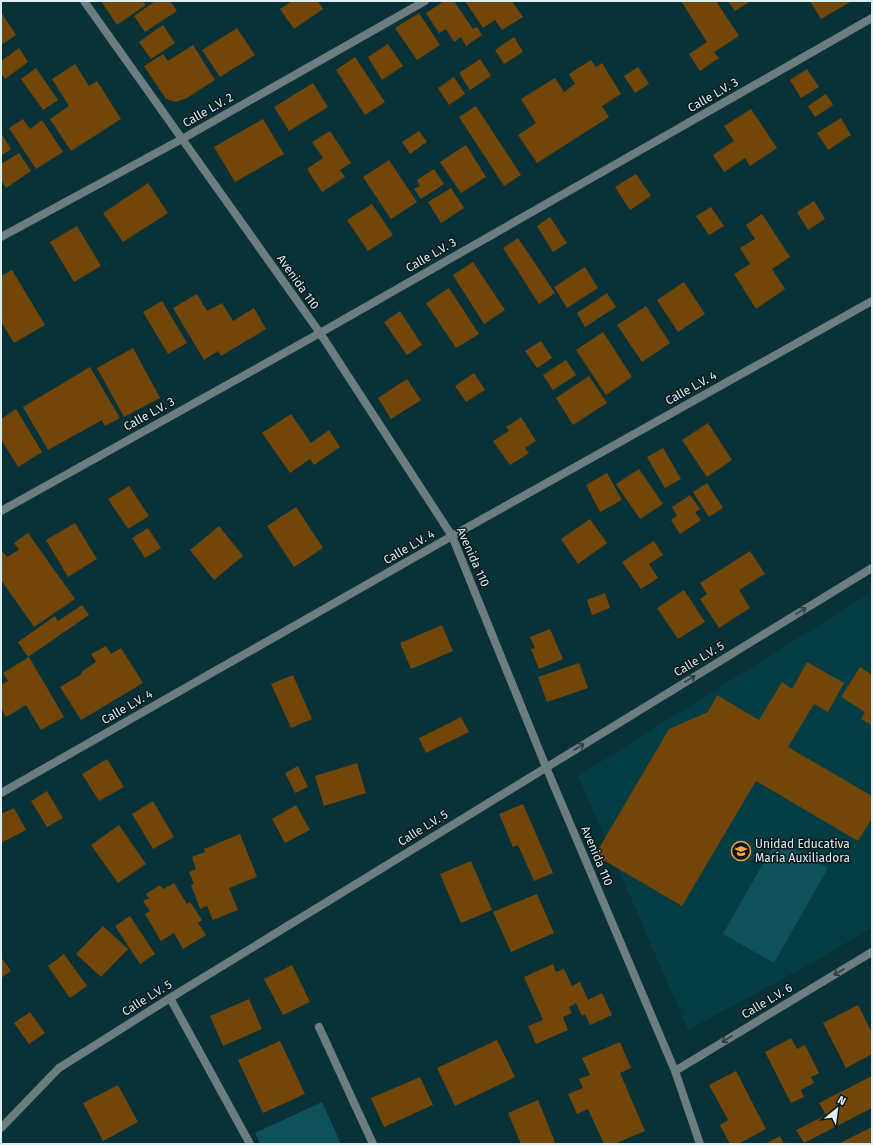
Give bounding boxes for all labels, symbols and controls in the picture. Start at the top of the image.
street label: Calle L.V. 3 [685,75,741,115]
street label: Calle L.V. 2 [180,90,236,130]
street label: Calle L.V. 3 [403,235,459,275]
street label: Avenida 110 [274,252,322,312]
street label: Calle L.V. 4 [663,368,720,408]
street label: Calle L.V. 3 [121,394,177,434]
street label: Avenida 110 [454,525,492,589]
street label: Calle L.V. 4 [381,527,437,567]
one-way arrow [795,607,807,615]
street label: Calle L.V. 5 [671,639,727,679]
one-way arrow [684,675,695,683]
street label: Calle L.V. 4 [99,687,155,727]
one-way arrow [573,742,585,750]
street label: Calle L.V. 5 [395,807,451,849]
street label: Avenida 110 [578,824,616,888]
place label: Unidad Educativa María Auxiliadora [755,837,850,865]
school or university icon: Unidad Educativa María Auxiliadora [730,840,752,862]
one-way arrow [834,968,845,976]
street label: Calle L.V. 5 [119,977,175,1019]
street label: Calle L.V. 6 [739,980,795,1022]
one-way arrow [721,1036,733,1044]
north arrow [817,1089,857,1129]
text: N [835,1093,848,1108]

